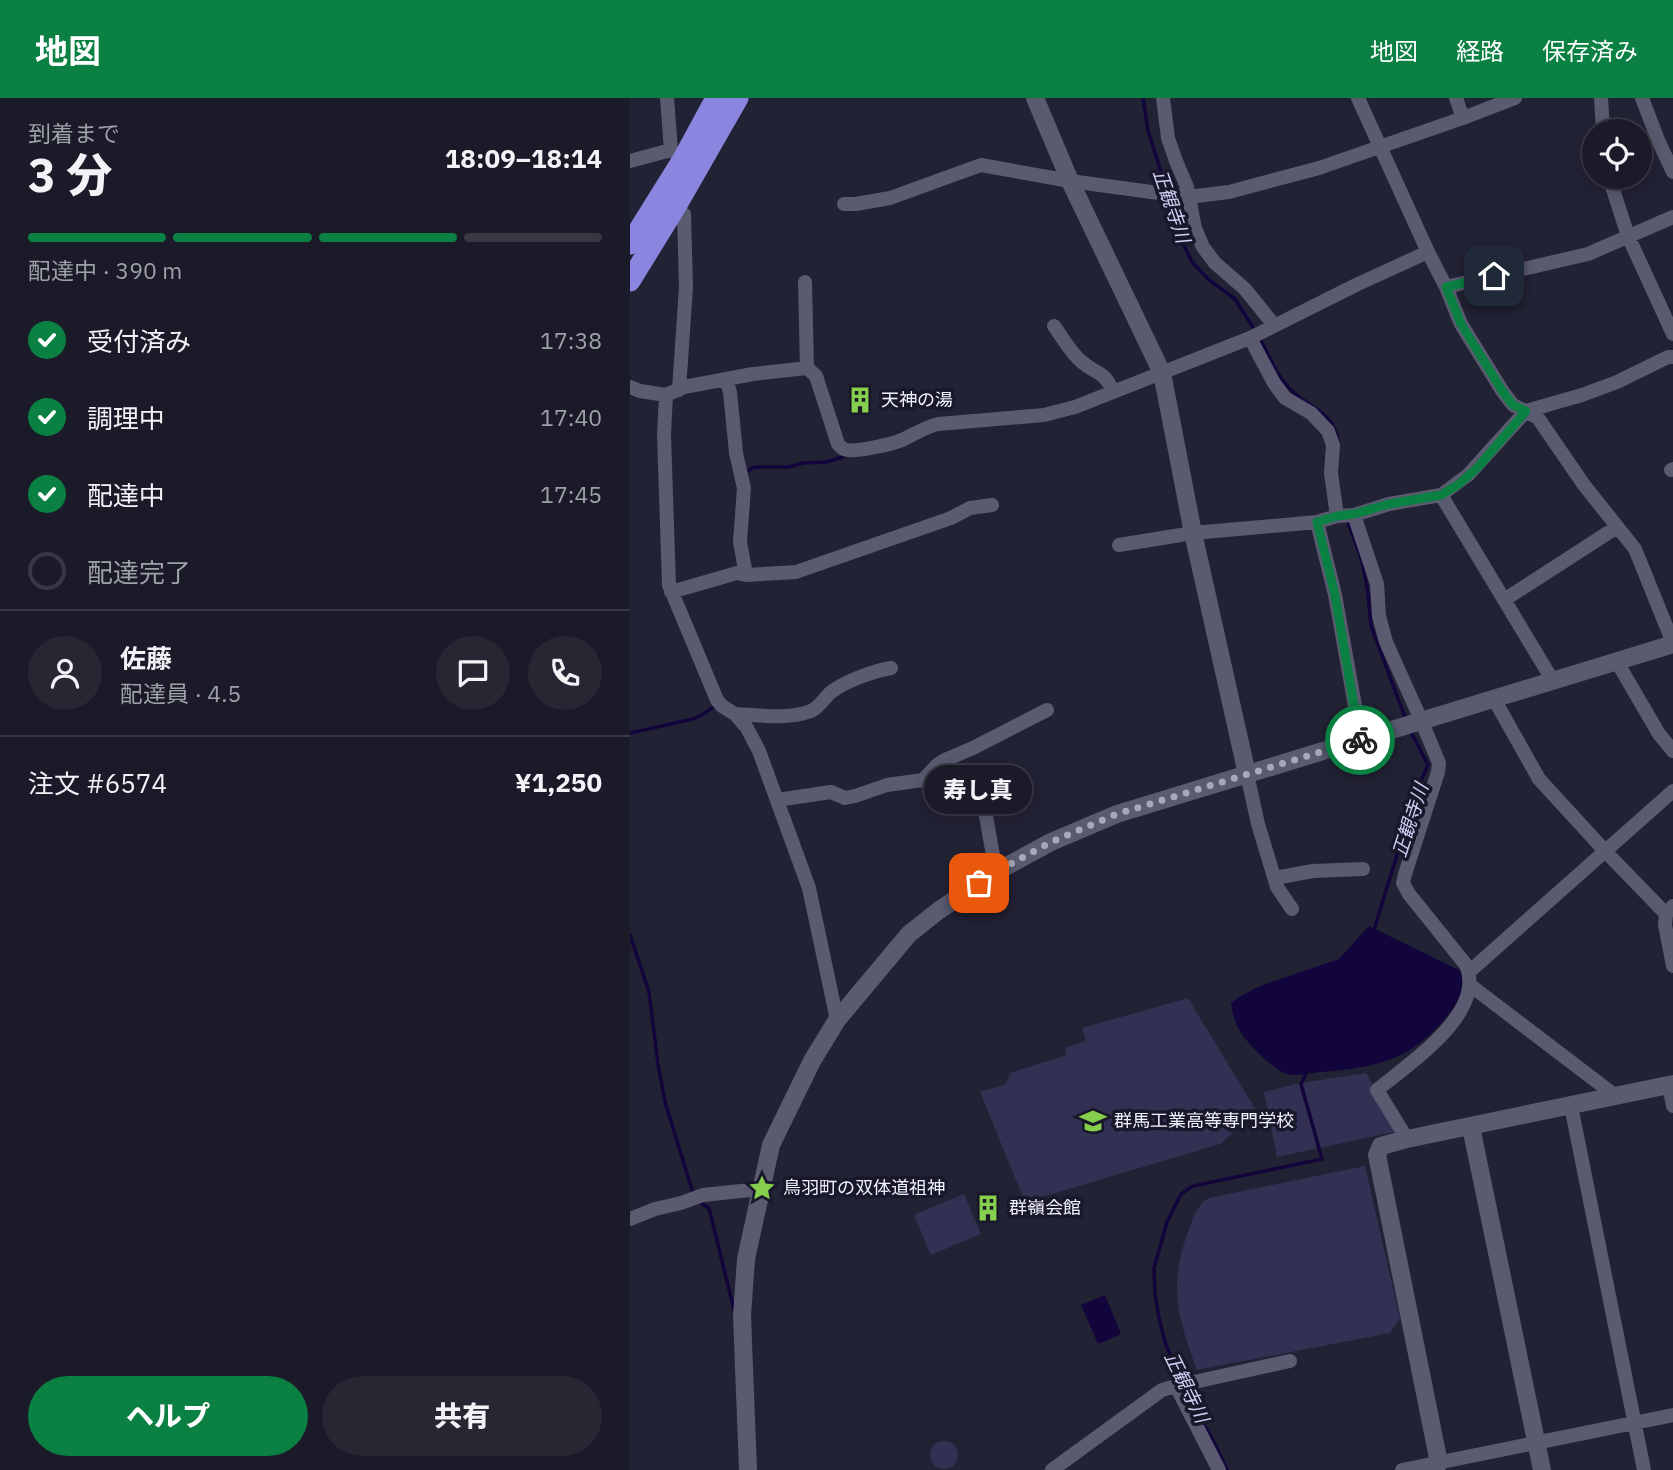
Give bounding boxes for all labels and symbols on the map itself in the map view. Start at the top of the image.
water label: 正観寺川 [1148,166,1196,248]
pin [1464,246,1524,306]
building icon: 天神の湯 [845,385,875,415]
place label: 天神の湯 [881,388,953,411]
courier [1325,705,1395,775]
callout: 寿し真 [925,764,1033,813]
water label: 正観寺川 [1387,778,1434,860]
pin [949,853,1009,913]
school or university icon: 群馬工業高等専門学校 [1078,1106,1108,1136]
place label: 群馬工業高等専門学校 [1114,1109,1294,1132]
place icon: 鳥羽町の双体道祖神 [747,1173,777,1203]
place label: 鳥羽町の双体道祖神 [783,1176,945,1199]
building icon: 群嶺会館 [973,1193,1003,1223]
place label: 群嶺会館 [1009,1196,1081,1219]
water label: 正観寺川 [1160,1348,1215,1428]

